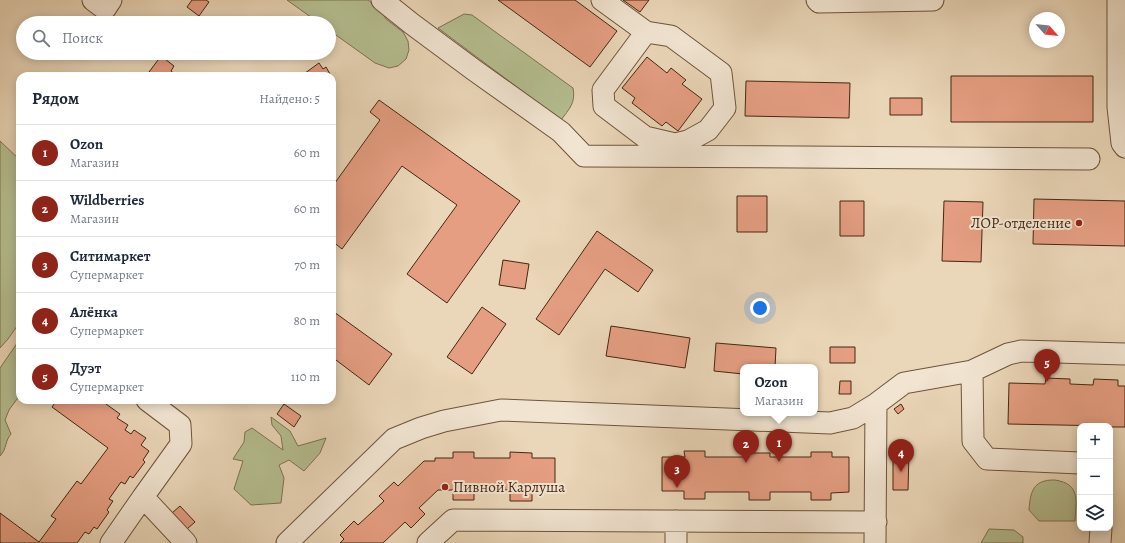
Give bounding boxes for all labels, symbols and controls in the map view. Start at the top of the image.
north arrow [1029,12,1065,48]
search box [16,16,336,60]
icon: search [30,27,52,49]
text: Поиск [62,28,103,48]
text: Рядом [32,87,79,110]
text: Найдено: 5 [259,90,320,107]
text: Ozon [70,134,103,154]
text: 1 [43,144,47,161]
text: 60 m [294,144,320,161]
text: Магазин [70,154,119,171]
text: Wildberries [70,190,144,210]
text: 2 [42,200,48,217]
text: 60 m [294,200,320,217]
text: Магазин [70,210,119,227]
place label: ЛОР-отделение [971,213,1071,233]
marker: ЛОР-отделение [1074,218,1084,228]
text: Ситимаркет [70,246,151,266]
text: 3 [42,256,48,273]
text: 70 m [294,256,320,273]
text: Супермаркет [70,266,144,283]
your location [750,298,770,318]
text: Алёнка [70,302,118,322]
text: 4 [42,312,48,329]
text: 80 m [293,312,320,329]
text: Супермаркет [70,322,144,339]
pin: 5 [1034,349,1060,382]
text: Дуэт [70,358,101,378]
popup [740,364,818,416]
text: 5 [42,368,48,385]
text: 110 m [291,368,320,385]
text: Ozon [754,372,788,392]
text: Супермаркет [70,378,144,395]
text: Магазин [754,392,804,409]
map controls [1077,423,1113,531]
button: + [1077,423,1113,459]
pin: 1 [766,429,792,462]
pin: 2 [733,430,759,463]
pin: 4 [888,439,914,472]
pin: 3 [664,455,690,488]
button: − [1077,459,1113,495]
place label: Пивной Карлуша [453,477,565,497]
marker: Пивной Карлуша [440,482,450,492]
button: layers [1077,495,1113,531]

